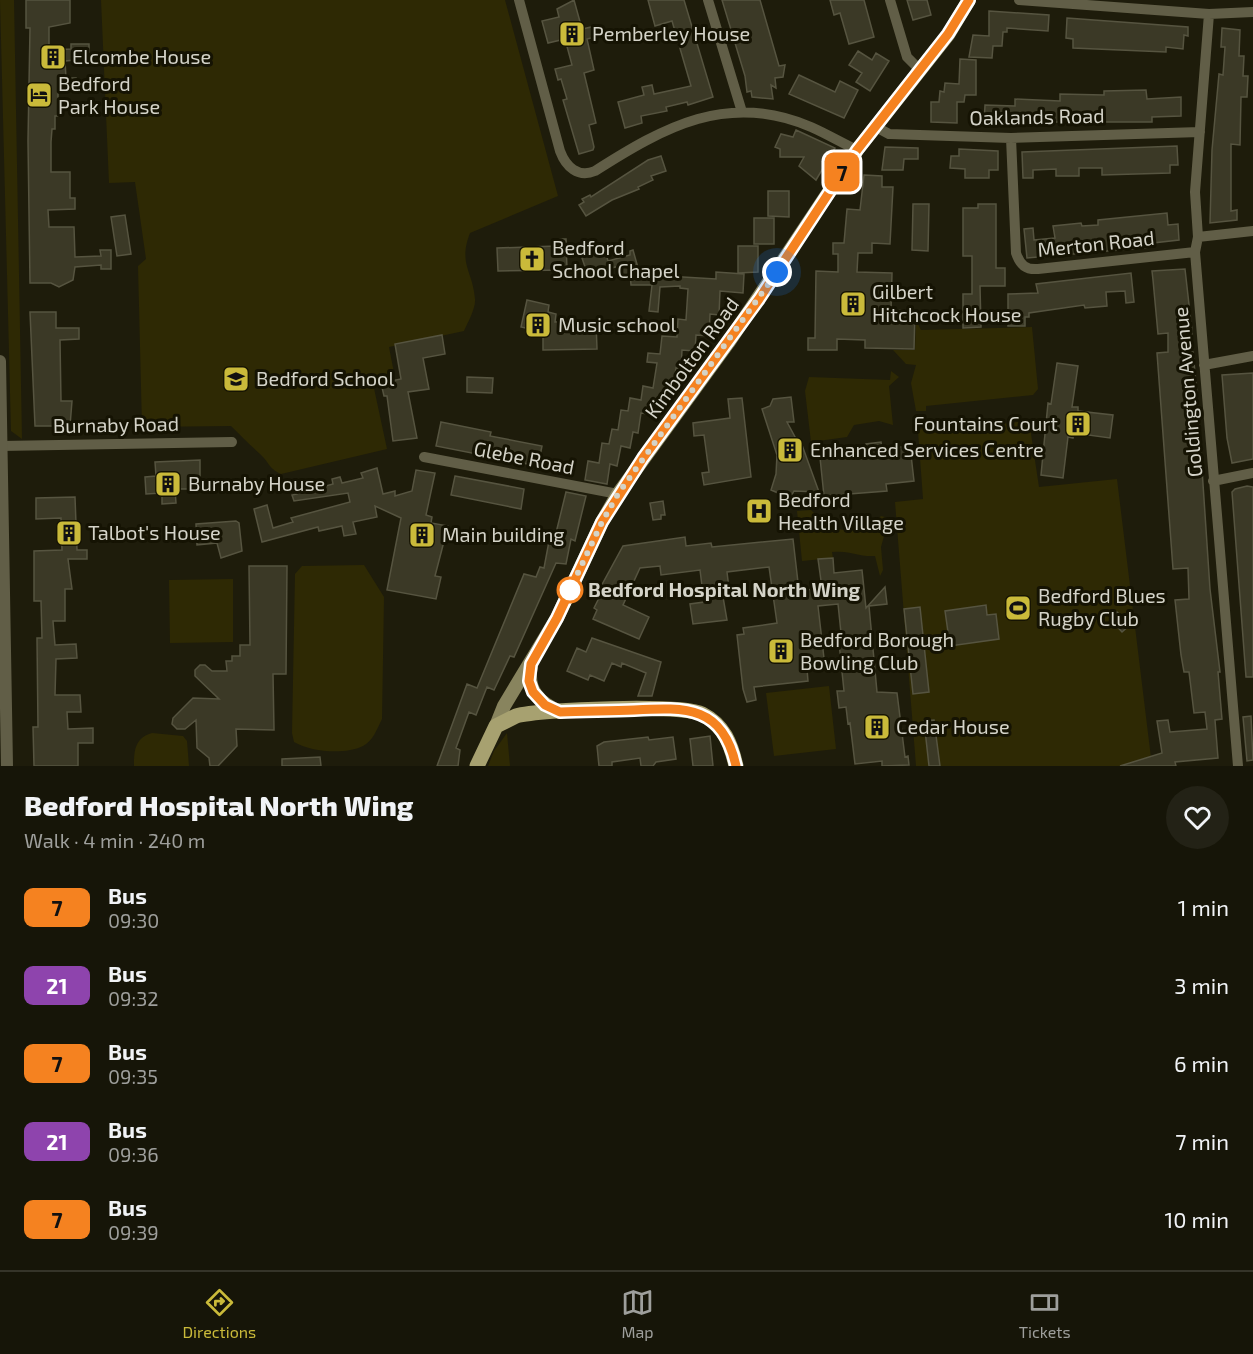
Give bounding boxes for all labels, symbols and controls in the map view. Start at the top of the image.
building icon: Pemberley House [557,19,587,49]
place label: Pemberley House [592,21,750,45]
building icon: Elcombe House [38,42,68,72]
place label: Elcombe House [72,44,211,68]
place label: Bedford Park House [58,71,160,118]
hotel icon: Bedford Park House [24,80,54,110]
street label: Oaklands Road [969,103,1105,129]
line badge: 7 [822,152,862,192]
text: 7 [836,160,848,185]
street label: Merton Road [1036,225,1156,261]
place label: Bedford School Chapel [552,235,680,282]
church icon: Bedford School Chapel [517,244,547,274]
your location [762,257,792,287]
place label: Gilbert Hitchcock House [872,279,1022,326]
building icon: Gilbert Hitchcock House [838,289,868,319]
street label: Kimbolton Road [639,292,743,423]
street label: Goldington Avenue [1168,306,1206,478]
building icon: Music school [523,310,553,340]
place label: Music school [558,312,677,336]
school or university icon: Bedford School [221,364,251,394]
place label: Bedford School [256,366,394,390]
building icon: Fountains Court [1063,409,1093,439]
street label: Burnaby Road [53,411,179,437]
place label: Fountains Court [914,411,1058,435]
building icon: Enhanced Services Centre [775,435,805,465]
street label: Glebe Road [472,436,576,479]
place label: Enhanced Services Centre [810,437,1044,461]
building icon: Burnaby House [153,469,183,499]
place label: Burnaby House [188,471,325,495]
place label: Bedford Health Village [778,487,904,534]
hospital icon: Bedford Health Village [744,496,774,526]
building icon: Talbot's House [54,518,84,548]
place label: Talbot's House [88,520,221,544]
building icon: Main building [407,520,437,550]
place label: Main building [442,522,564,546]
marker: Bedford Hospital North Wing [557,577,583,603]
place label: Bedford Hospital North Wing [588,577,861,601]
place label: Bedford Blues Rugby Club [1038,583,1166,630]
sports icon: Bedford Blues Rugby Club [1003,593,1033,623]
place label: Bedford Borough Bowling Club [800,627,954,674]
building icon: Bedford Borough Bowling Club [766,636,796,666]
building icon: Cedar House [862,712,892,742]
place label: Cedar House [896,714,1010,738]
button: heart [1166,786,1229,849]
text: Bedford Hospital North Wing [24,788,413,822]
text: Walk · 4 min · 240 m [24,828,205,852]
text: Bus [108,882,147,908]
text: 1 min [1178,894,1229,920]
text: 7 [51,895,63,920]
text: 09:30 [108,908,159,932]
text: Bus [108,960,147,986]
text: 3 min [1174,972,1229,998]
text: 21 [46,973,68,998]
text: 09:32 [108,986,159,1010]
text: Bus [108,1038,147,1064]
text: 6 min [1174,1050,1229,1076]
text: 7 [51,1051,63,1076]
text: 09:35 [108,1064,158,1088]
text: Bus [108,1116,147,1142]
text: 7 min [1175,1128,1229,1154]
text: 21 [46,1129,68,1154]
text: 09:36 [108,1142,159,1166]
text: Bus [108,1194,147,1220]
text: 10 min [1165,1206,1229,1232]
text: 7 [51,1207,63,1232]
text: 09:39 [108,1220,159,1244]
tab: Directions [182,1286,256,1341]
tab: Map [621,1286,654,1341]
tab: Tickets [1019,1286,1071,1341]

